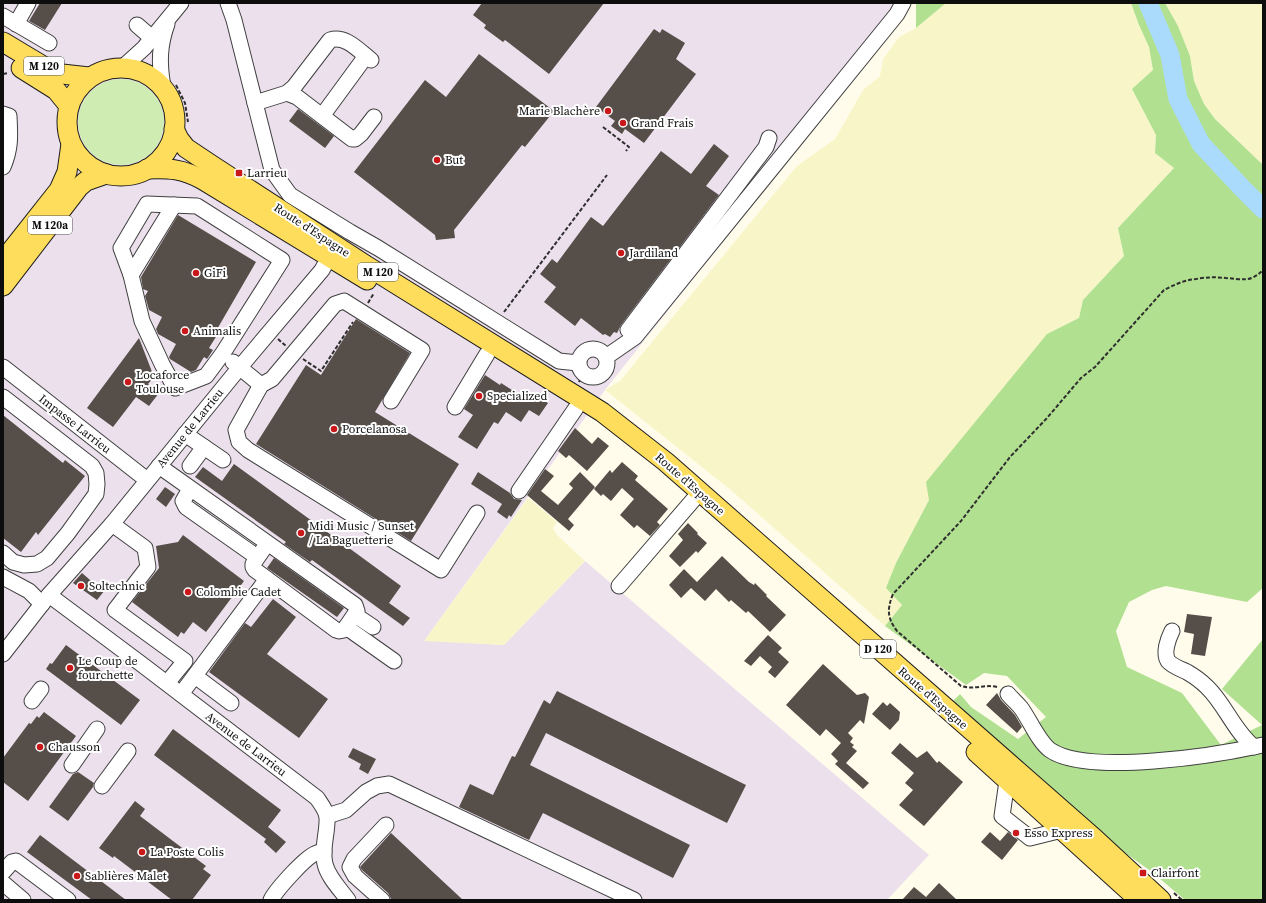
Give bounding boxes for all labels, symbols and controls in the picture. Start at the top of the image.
road number: M 120 [24,57,64,75]
place label: Marie Blachère [519,103,600,119]
marker: Marie Blachère [603,106,613,116]
place label: Grand Frais [631,115,694,131]
marker: Grand Frais [618,118,628,128]
place label: But [445,152,463,168]
marker: But [432,155,442,165]
place label: Larrieu [247,165,287,181]
marker: Larrieu [234,168,244,178]
street label: Route d'Espagne [271,199,353,261]
road number: M 120a [28,216,72,234]
place label: Jardiland [628,245,678,261]
marker: Jardiland [616,248,626,258]
road number: M 120 [358,263,398,281]
place label: GiFi [204,265,227,281]
marker: GiFi [191,268,201,278]
place label: Animalis [193,323,241,339]
marker: Animalis [180,326,190,336]
place label: Locaforce Toulouse [136,367,189,397]
marker: Locaforce Toulouse [123,377,133,387]
street label: Avenue de Larrieu [153,385,227,471]
place label: Specialized [487,388,547,404]
street label: Impasse Larrieu [36,391,114,457]
marker: Specialized [474,391,484,401]
place label: Porcelanosa [342,421,408,437]
marker: Porcelanosa [329,424,339,434]
street label: Route d'Espagne [652,449,728,519]
place label: Midi Music / Sunset / La Baguetterie [309,518,414,548]
marker: Midi Music / Sunset / La Baguetterie [296,528,306,538]
place label: Soltechnic [89,578,145,594]
marker: Soltechnic [76,581,86,591]
place label: Colombie Cadet [196,584,281,600]
marker: Colombie Cadet [183,587,193,597]
road number: D 120 [860,640,896,658]
place label: Le Coup de fourchette [78,653,138,683]
marker: Le Coup de fourchette [65,663,75,673]
street label: Route d'Espagne [895,663,971,733]
street label: Avenue de Larrieu [202,708,290,780]
place label: Chausson [48,739,100,755]
marker: Chausson [35,742,45,752]
place label: Esso Express [1024,825,1093,841]
marker: Esso Express [1011,828,1021,838]
place label: La Poste Colis [150,844,224,860]
marker: La Poste Colis [137,847,147,857]
place label: Clairfont [1151,865,1199,881]
place label: Sablières Malet [85,868,167,884]
marker: Clairfont [1138,868,1148,878]
marker: Sablières Malet [72,871,82,881]

